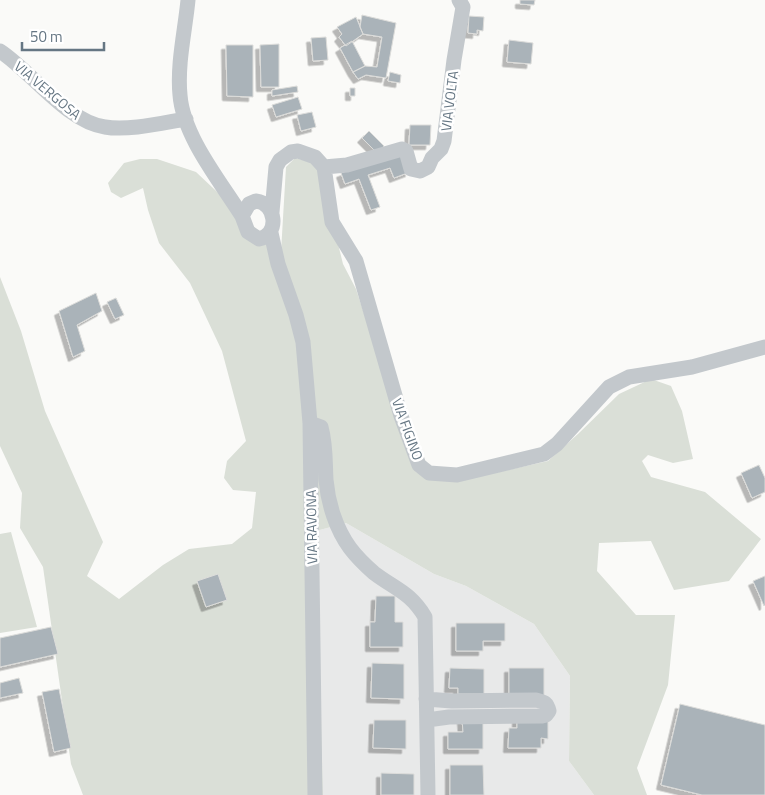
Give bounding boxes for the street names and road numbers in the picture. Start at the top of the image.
street label: VIA VERGOSA [10,56,86,125]
street label: VIA VOLTA [435,69,463,132]
street label: VIA FIGINO [387,395,429,463]
street label: VIA RAVONA [300,489,322,564]

